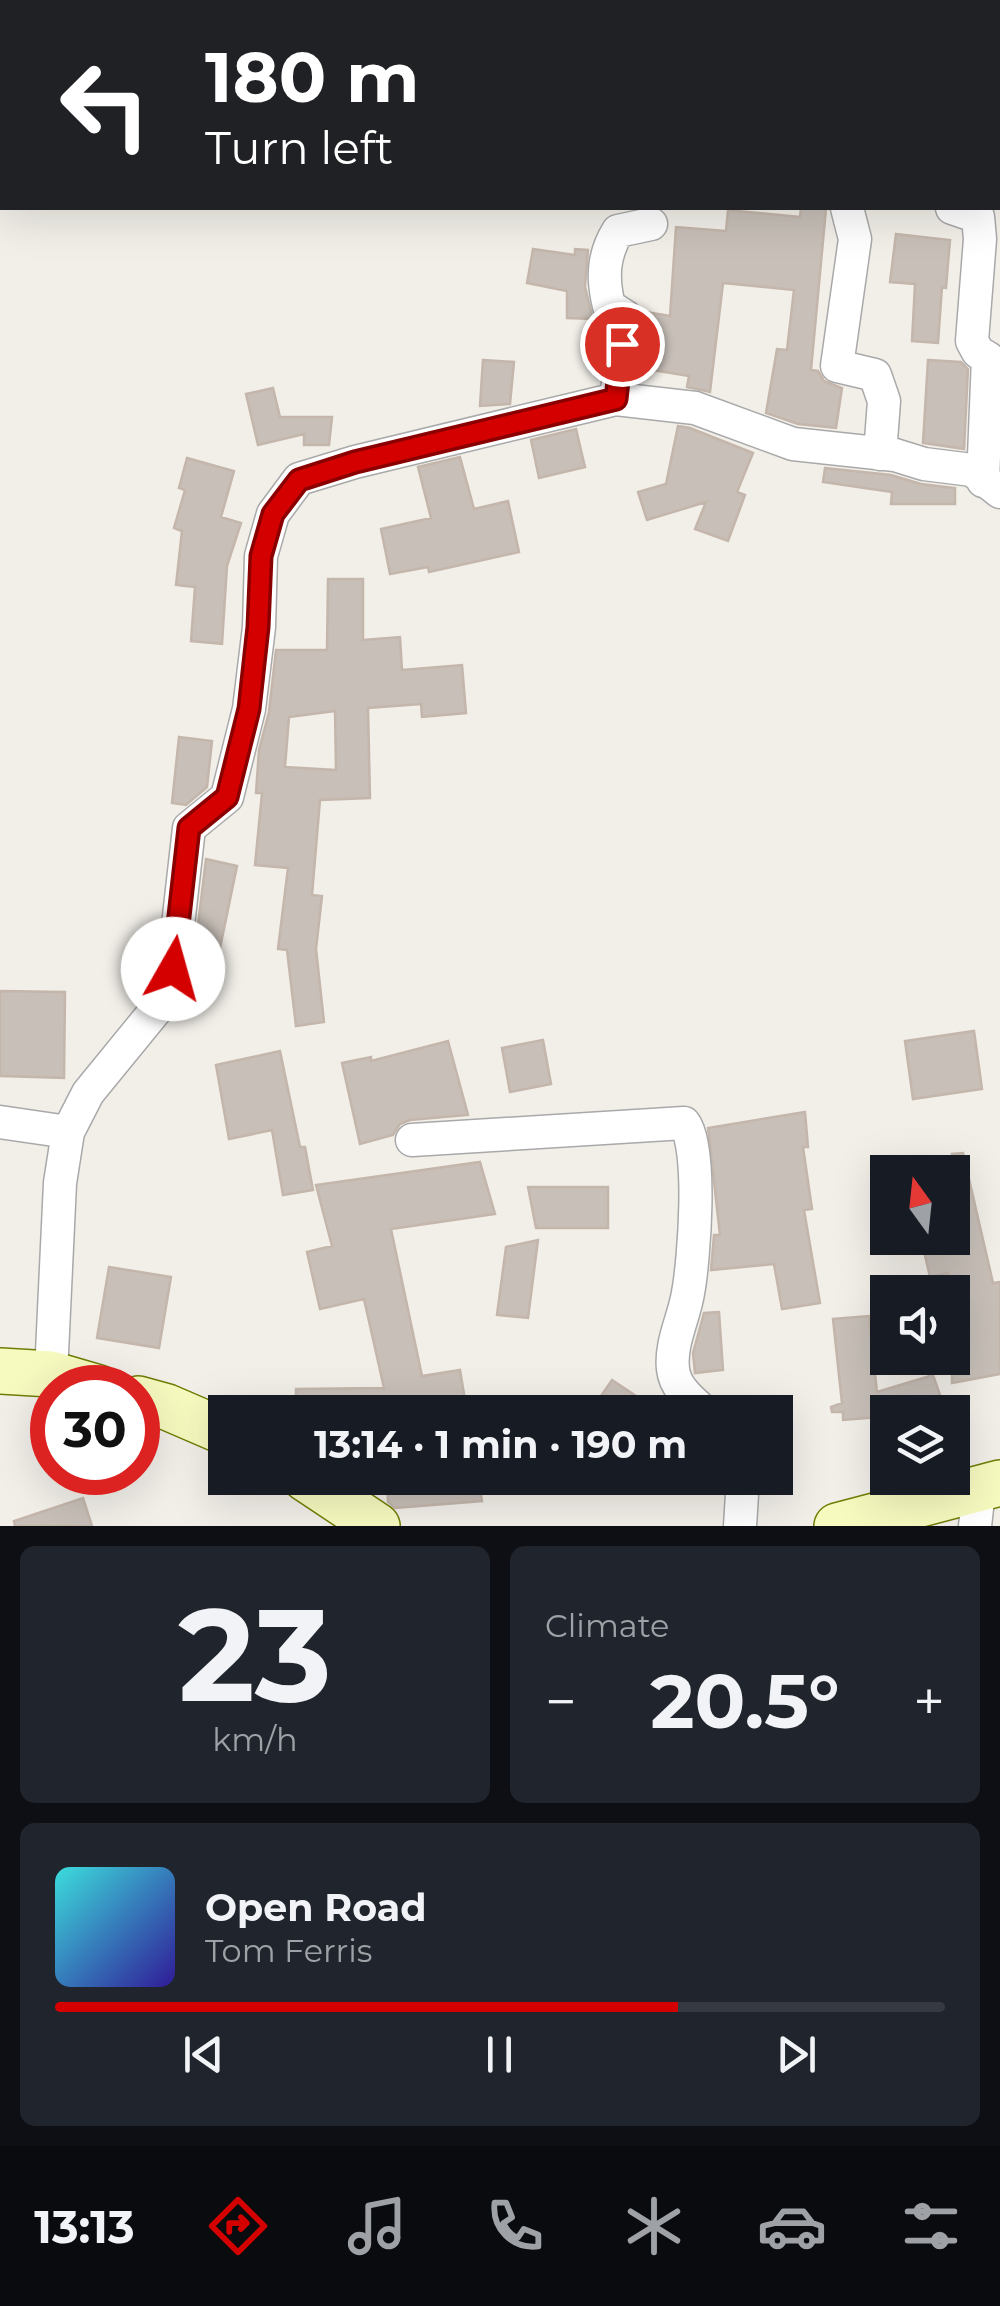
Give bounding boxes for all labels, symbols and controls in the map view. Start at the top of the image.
text: 180 m [205,34,419,120]
icon: left [40,40,170,170]
text: Turn left [205,120,393,175]
pin [580,302,665,387]
icon: arrive [595,317,650,372]
position arrow [121,917,225,1021]
north arrow [870,1155,970,1255]
map controls [870,1155,970,1495]
button: sound [870,1275,970,1375]
speed limit sign: 30 [30,1365,160,1495]
button: layers [870,1395,970,1495]
text: 13:14 · 1 min · 190 m [314,1421,687,1468]
text: 23 [178,1575,332,1734]
text: Climate [545,1606,669,1645]
text: 20.5° [650,1655,840,1747]
text: − [545,1668,577,1735]
text: + [913,1668,945,1735]
text: km/h [212,1720,298,1759]
text: Open Road [205,1884,427,1931]
text: Tom Ferris [205,1931,372,1970]
icon: previous [176,2027,231,2082]
icon: pause [472,2027,527,2082]
icon: next [769,2027,824,2082]
icon: directions [203,2191,273,2261]
icon: music [342,2191,412,2261]
icon: phone [480,2191,550,2261]
icon: climate [619,2191,689,2261]
icon: car [757,2191,827,2261]
icon: filters [896,2191,966,2261]
text: 13:13 [34,2199,135,2254]

